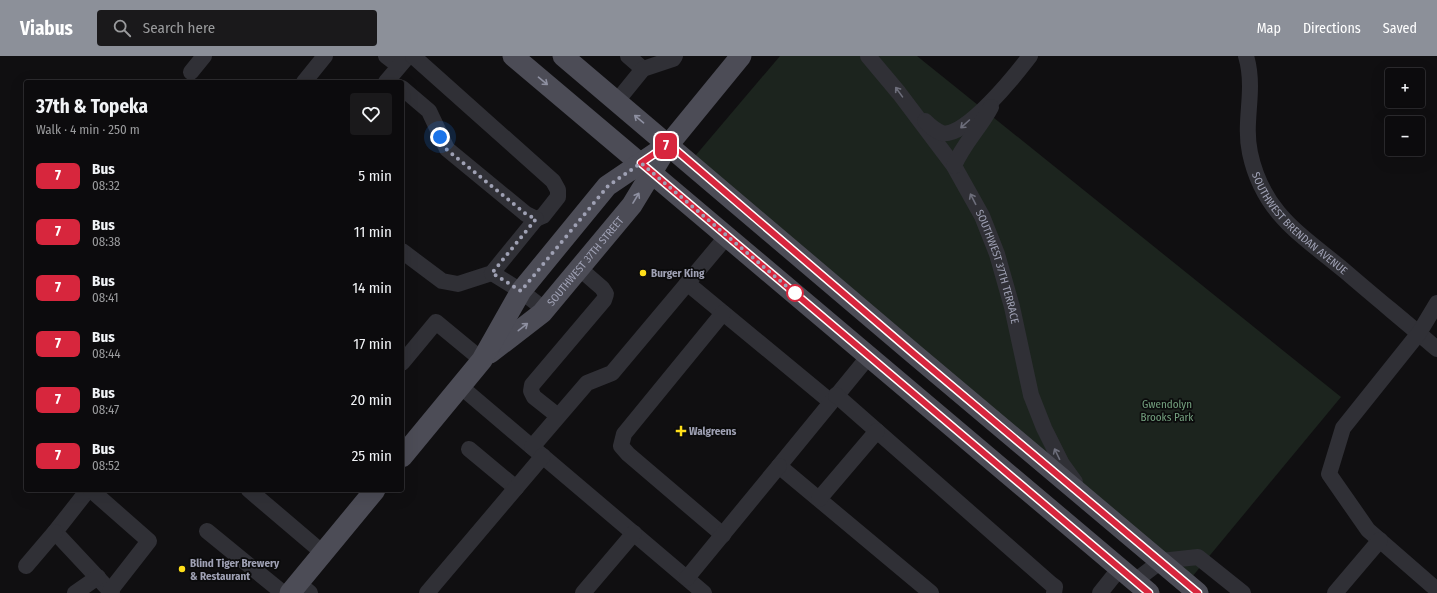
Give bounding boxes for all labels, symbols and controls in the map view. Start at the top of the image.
search box [97,10,377,46]
text: Viabus [20,17,73,40]
icon: search [111,17,133,39]
text: Search here [143,19,215,37]
text: Map [1257,20,1281,37]
text: Directions [1303,20,1361,37]
text: Saved [1383,20,1417,37]
map controls [1385,68,1425,156]
button: + [1385,68,1425,108]
one-way arrow [538,77,549,86]
one-way arrow [895,87,903,98]
button: heart [350,93,392,135]
text: 37th & Topeka [36,95,148,118]
one-way arrow [633,115,644,124]
button: − [1385,116,1425,156]
one-way arrow [960,119,970,129]
text: Walk · 4 min · 250 m [36,122,140,137]
your location [430,127,450,147]
line badge: 7 [653,133,679,159]
text: 7 [663,137,669,154]
text: Bus [92,160,115,178]
text: 7 [55,167,61,184]
text: 5 min [358,167,392,185]
street label: SOUTHWEST BRENDAN AVENUE [1249,170,1350,277]
text: 08:32 [92,178,120,193]
one-way arrow [633,192,641,204]
one-way arrow [969,193,976,205]
street label: SOUTHWEST 37TH TERRACE [973,207,1021,325]
street label: SOUTHWEST 37TH STREET [545,214,627,309]
text: Bus [92,216,115,234]
text: 7 [55,223,61,240]
text: 11 min [354,223,392,241]
text: 08:38 [92,234,121,249]
place label: Burger King [651,267,705,280]
marker: Burger King [638,268,648,278]
text: Bus [92,272,115,290]
text: 7 [55,279,61,296]
text: 14 min [352,279,392,297]
unlabelled marker [786,284,804,302]
text: 08:41 [92,290,119,305]
one-way arrow [518,323,529,331]
text: Bus [92,328,115,346]
text: 7 [55,335,61,352]
text: 17 min [353,335,392,353]
text: 08:44 [92,346,121,361]
text: Bus [92,384,115,402]
text: 7 [55,391,61,408]
text: 20 min [351,391,392,409]
park label: Gwendolyn Brooks Park [1140,398,1194,424]
text: 08:47 [92,402,119,417]
place label: Walgreens [689,425,737,438]
marker: Walgreens [676,426,686,436]
text: Bus [92,440,115,458]
text: 7 [55,447,61,464]
text: 25 min [352,447,392,465]
one-way arrow [1053,449,1060,461]
text: 08:52 [92,458,120,473]
place label: Blind Tiger Brewery & Restaurant [190,557,280,583]
marker: Blind Tiger Brewery & Restaurant [177,564,187,574]

